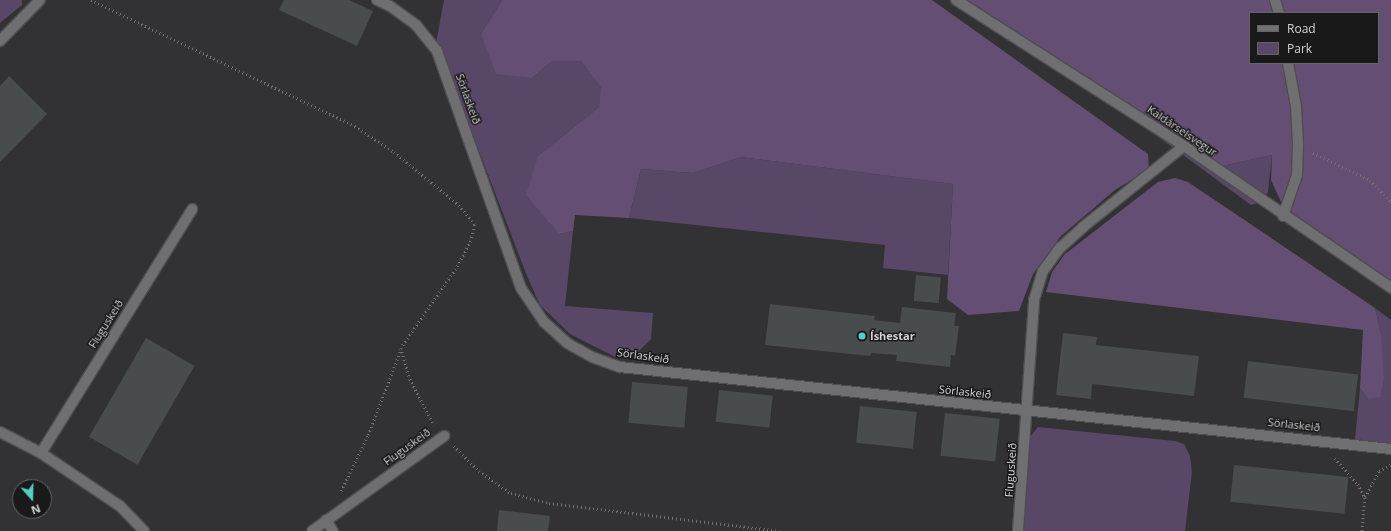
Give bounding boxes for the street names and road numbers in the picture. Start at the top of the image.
street label: Sörlaskeið [453,72,483,126]
street label: Kaldárselsvegur [1145,103,1219,159]
street label: Fluguskeið [86,297,126,351]
street label: Sörlaskeið [616,346,670,366]
street label: Sörlaskeið [938,383,992,401]
street label: Sörlaskeið [1267,416,1321,434]
street label: Fluguskeið [381,426,433,468]
street label: Fluguskeið [1003,442,1019,498]

